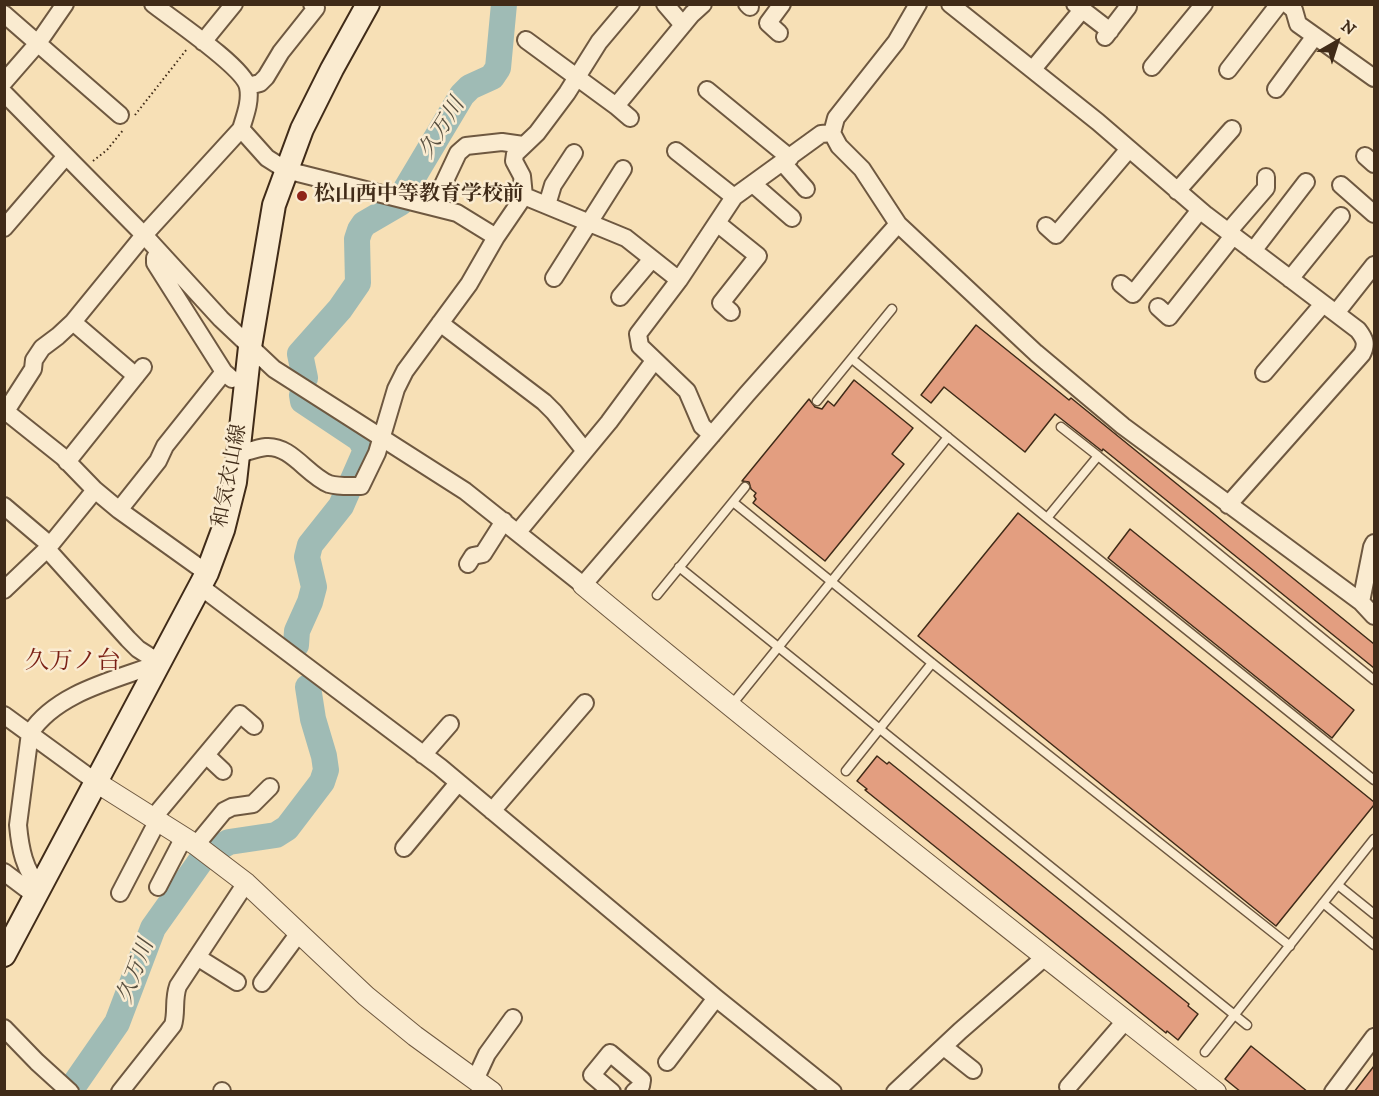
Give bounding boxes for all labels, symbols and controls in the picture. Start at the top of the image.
north arrow [1307,12,1367,72]
text: N [1337,16,1360,40]
water label: 久万川 [414,94,472,164]
place label: 松山西中等教育学校前 [314,183,524,209]
marker: 松山西中等教育学校前 [295,189,309,203]
street label: 和気衣山線 [209,422,253,530]
district label: 久万ノ台 [25,649,121,677]
water label: 久万川 [113,936,161,1008]

